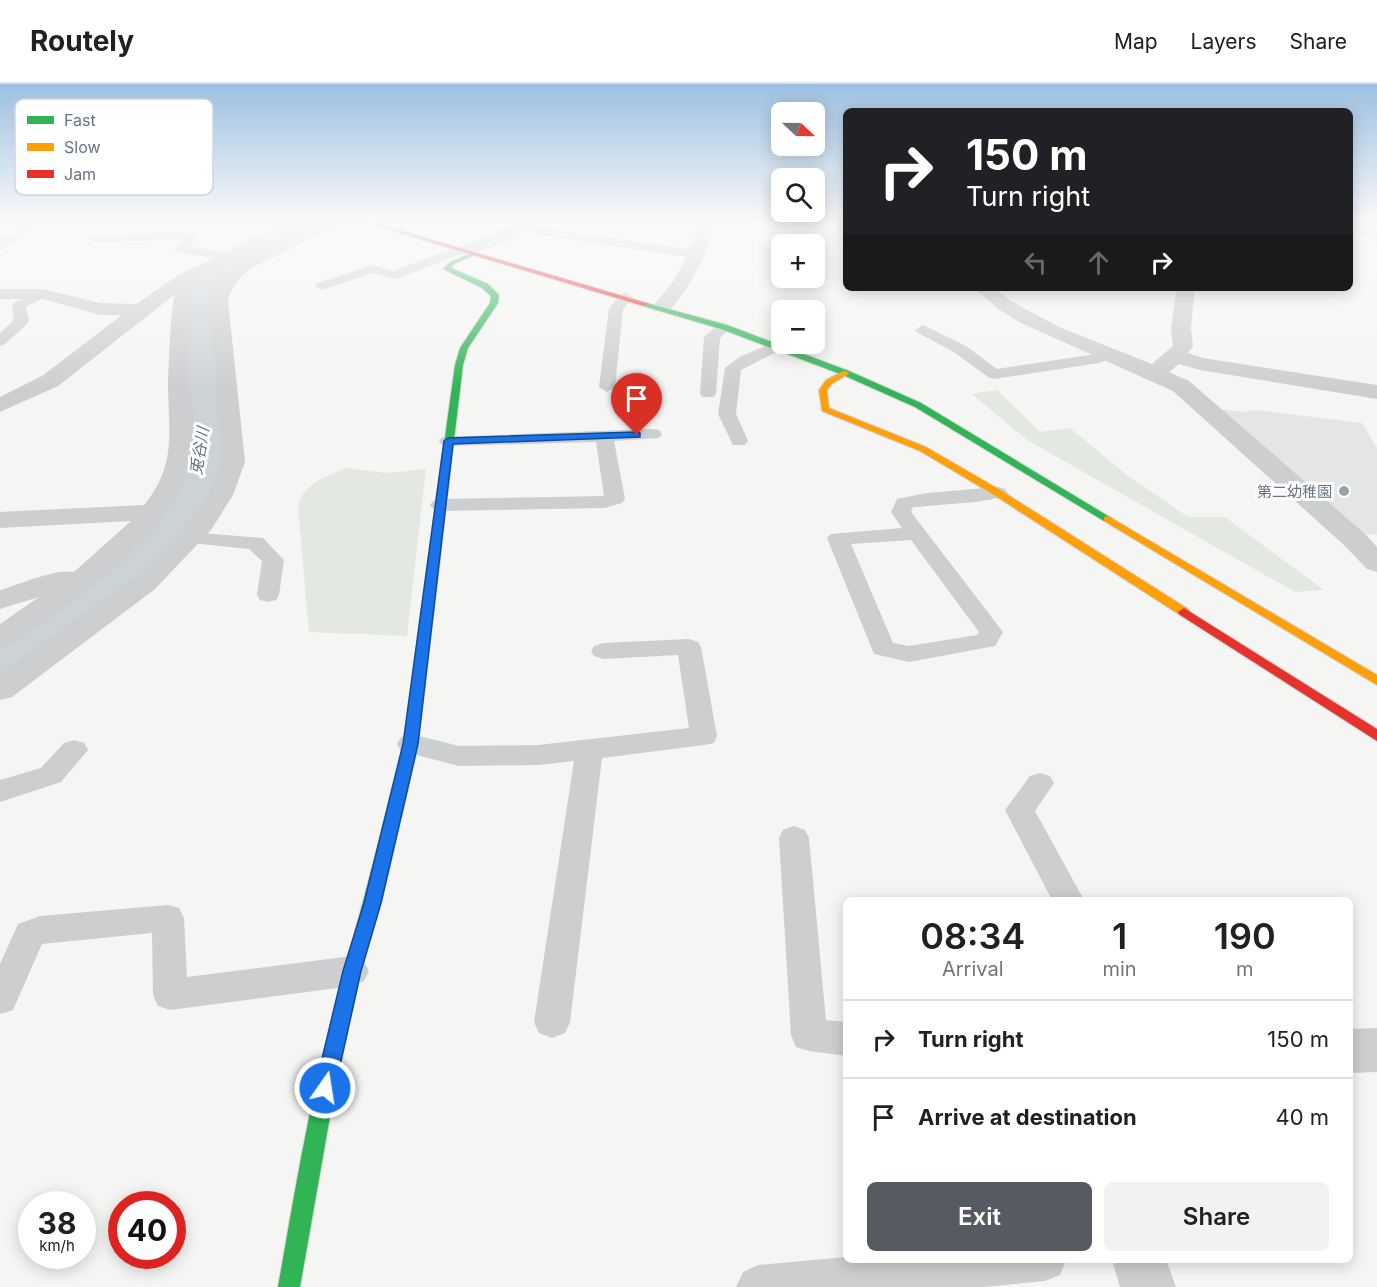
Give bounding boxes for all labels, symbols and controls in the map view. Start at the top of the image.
text: Routely [30,24,134,58]
text: Map [1114,29,1158,54]
text: Layers [1191,29,1257,54]
text: Share [1290,29,1347,54]
legend [15,99,213,195]
north arrow [771,102,825,156]
map controls [771,102,825,354]
text: Fast [64,110,96,130]
text: 150 m [966,129,1088,180]
icon: right [867,132,945,210]
text: Slow [64,137,101,157]
text: Jam [64,164,96,184]
button: search [771,168,825,222]
text: Turn right [966,180,1090,213]
button: + [771,234,825,288]
icon: left [1019,246,1052,279]
icon: ahead [1082,246,1115,279]
icon: right [1145,246,1178,279]
button: − [771,300,825,354]
pin [611,373,662,435]
icon: arrive [620,382,653,415]
water label: 兎谷川 [185,424,213,476]
place label: 第二幼稚園 [1257,482,1332,501]
marker: 第二幼稚園 [1337,484,1351,498]
text: 08:34 [920,914,1025,958]
text: 1 [1112,914,1127,958]
text: 190 [1214,914,1276,958]
text: Arrival [942,957,1004,981]
text: min [1102,957,1137,981]
text: m [1236,957,1254,981]
icon: right [867,1023,900,1056]
text: Turn right [918,1026,1024,1052]
text: 150 m [1267,1026,1329,1052]
position arrow [293,1056,357,1120]
icon: arrive [867,1101,900,1134]
text: Arrive at destination [918,1104,1137,1130]
text: 40 m [1275,1104,1329,1130]
button: Exit [867,1182,1092,1251]
button: Share [1104,1182,1329,1251]
speed limit sign: 40 [108,1191,186,1269]
text: 38 [38,1205,76,1241]
text: km/h [39,1236,75,1255]

